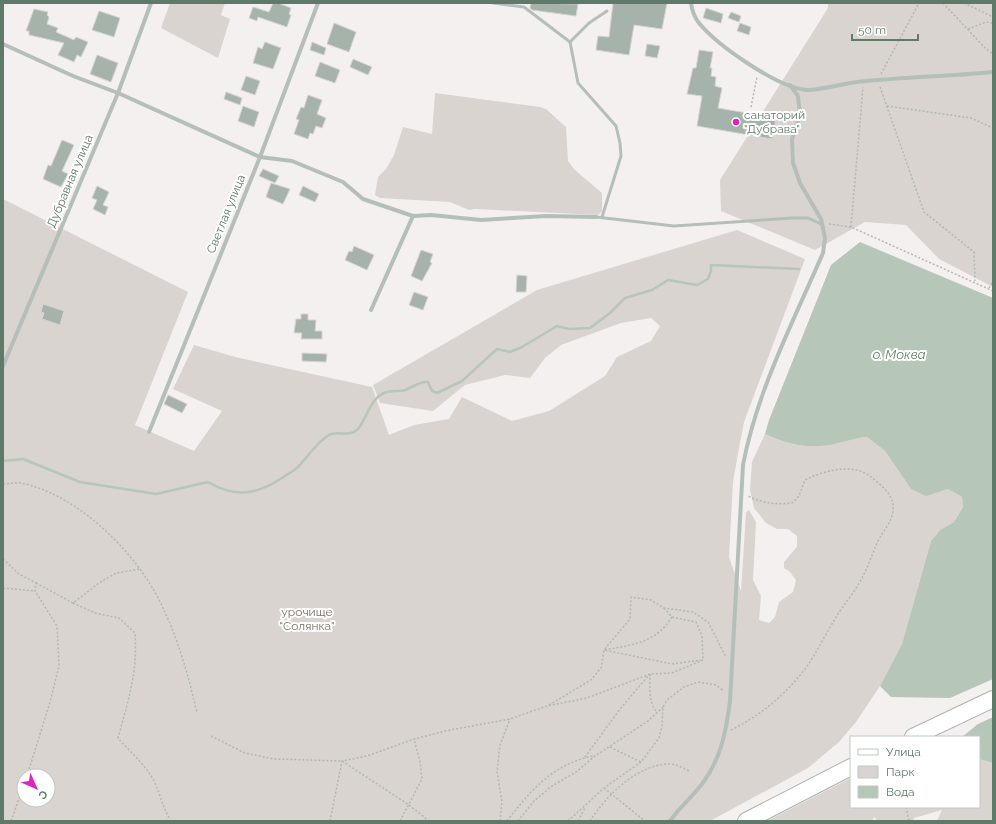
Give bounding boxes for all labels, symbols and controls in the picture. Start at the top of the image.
scale bar [852,16,918,42]
text: 50 m [858,23,886,37]
place label: санаторий "Дубрава" [744,108,805,136]
marker: санаторий "Дубрава" [731,117,741,127]
street label: Дубравная улица [44,132,96,230]
street label: Светлая улица [204,173,248,255]
water label: о. Моква [872,347,926,362]
park label: урочище "Солянка" [279,605,335,633]
legend [850,736,980,808]
text: Улица [886,745,921,759]
text: Парк [886,765,915,779]
north arrow [16,768,56,808]
text: Вода [886,785,915,799]
text: С [35,787,50,802]

